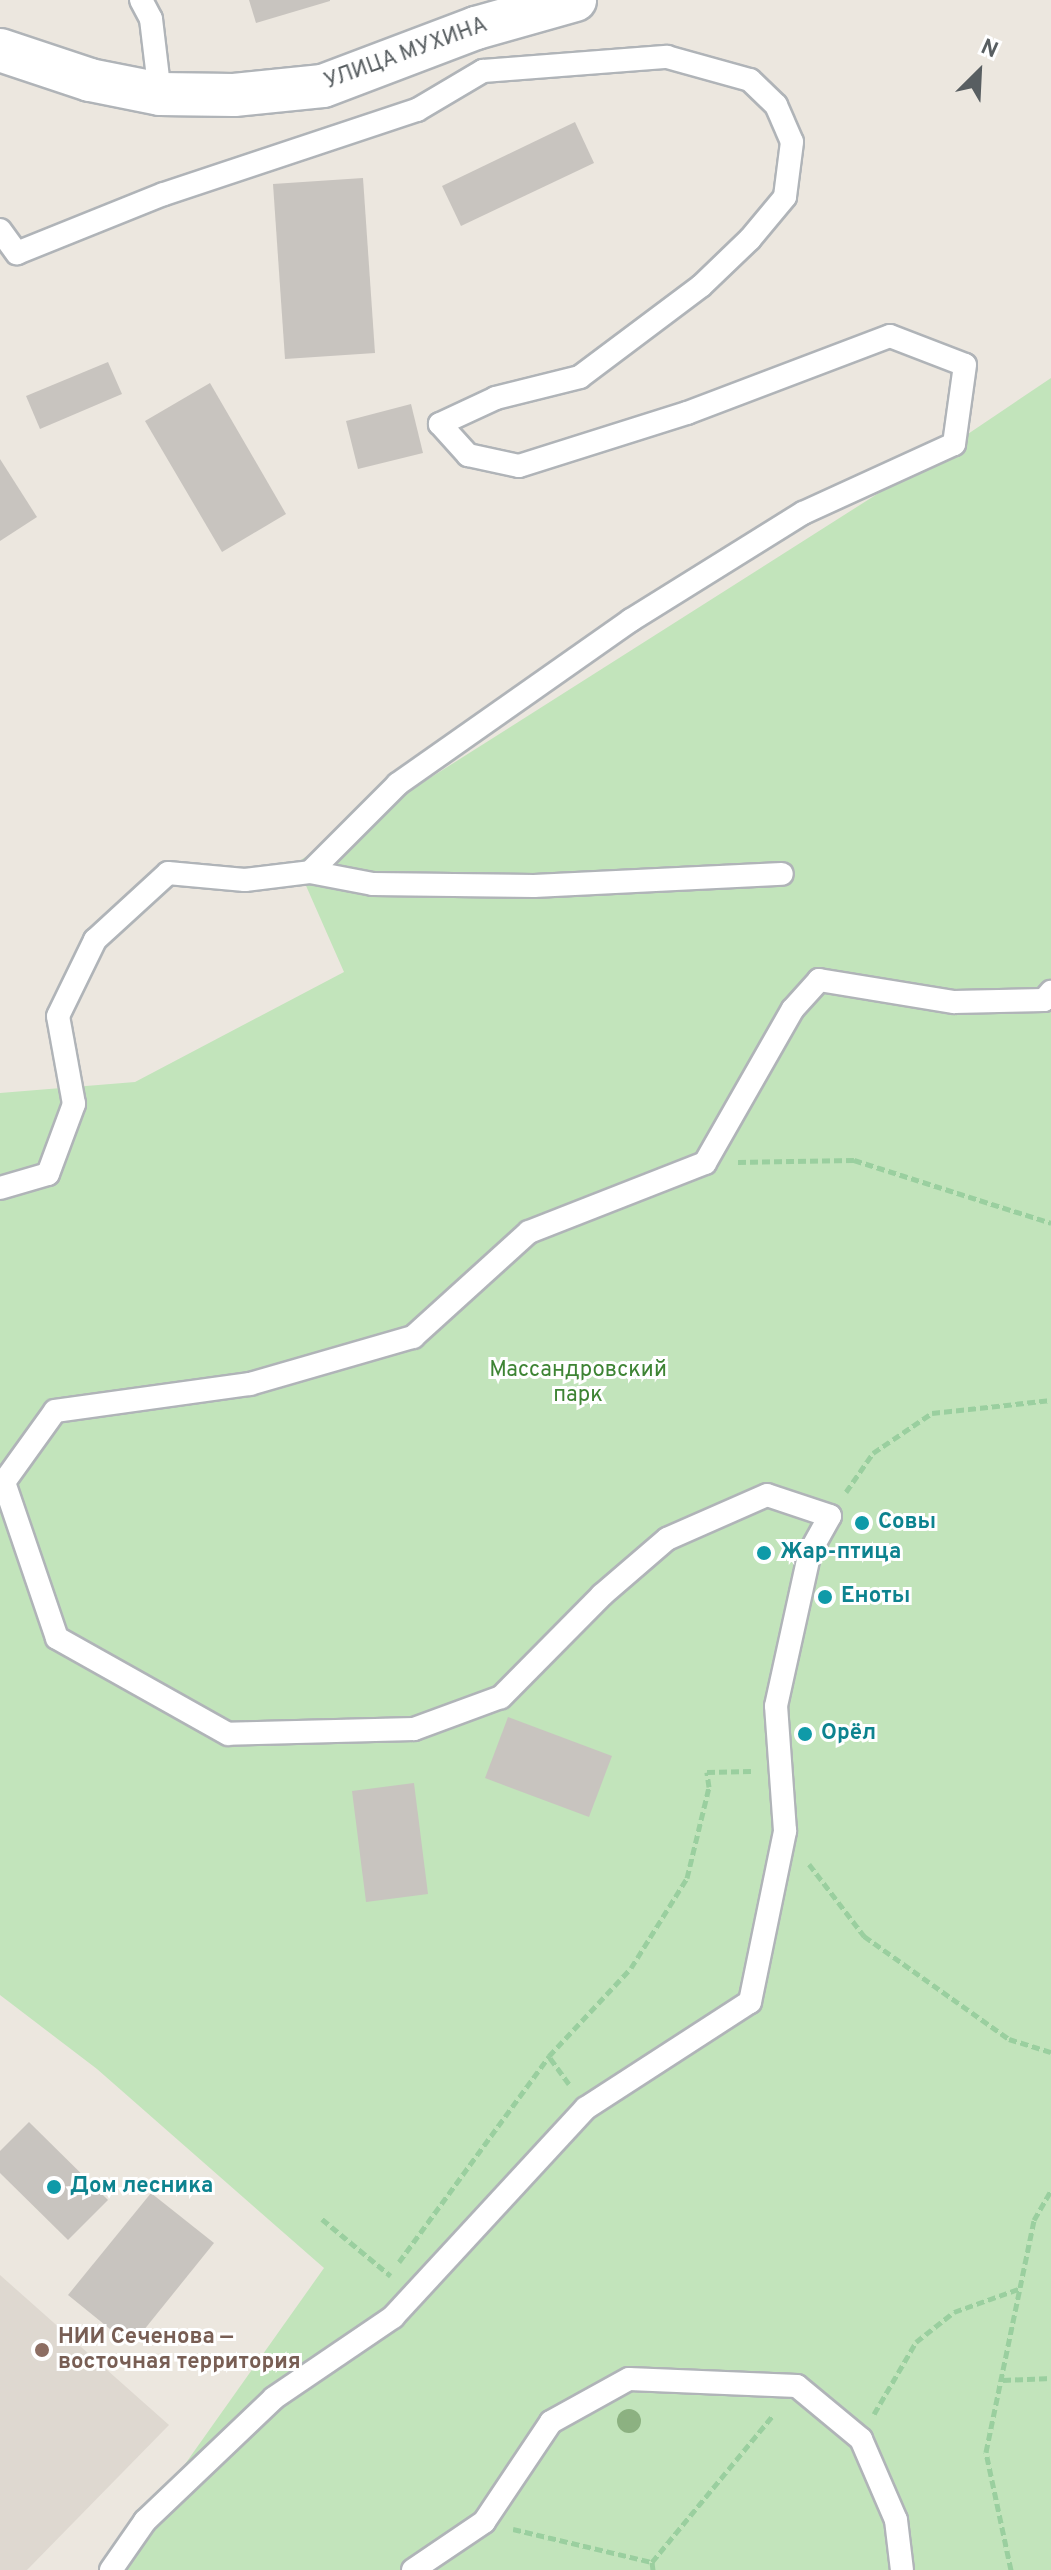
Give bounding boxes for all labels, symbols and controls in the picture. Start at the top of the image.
street label: УЛИЦА МУХИНА [320,12,492,96]
north arrow [939,32,1019,112]
text: N [976,34,1002,65]
park label: Массандровский парк [489,1357,667,1408]
place label: Совы [878,1510,936,1536]
marker: Совы [853,1514,871,1532]
place label: Жар-птица [780,1540,901,1566]
marker: Жар-птица [755,1544,773,1562]
place label: Еноты [841,1584,910,1610]
marker: Еноты [816,1588,834,1606]
place label: Орёл [821,1721,876,1747]
marker: Орёл [796,1725,814,1743]
place label: Дом лесника [70,2174,213,2200]
marker: Дом лесника [45,2178,63,2196]
place label: НИИ Сеченова — восточная территория [58,2324,301,2376]
marker: НИИ Сеченова — восточная территория [33,2341,51,2359]

